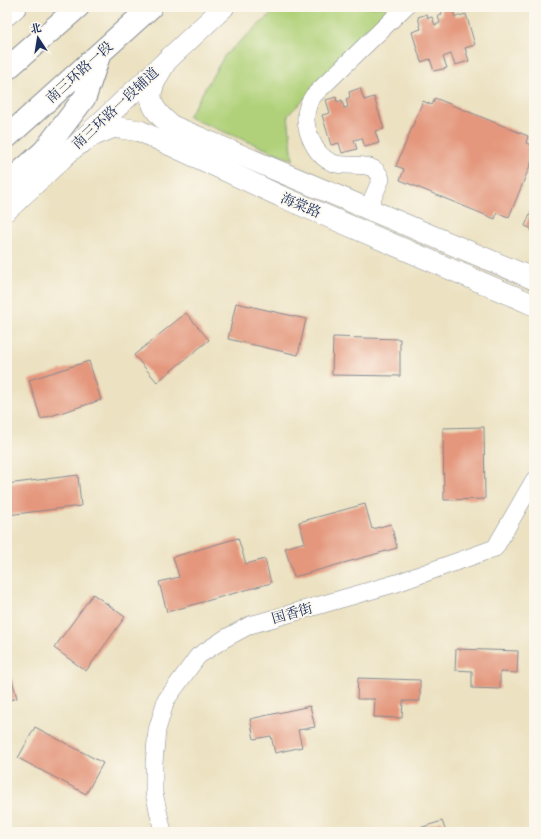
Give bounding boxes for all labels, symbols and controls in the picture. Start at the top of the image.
north arrow [18,18,58,58]
text: 北 [29,20,43,36]
street label: 南三环路一段 [42,37,116,107]
street label: 南三环路一段辅道 [68,63,162,153]
street label: 海棠路 [278,189,324,221]
street label: 国香街 [269,599,315,627]

